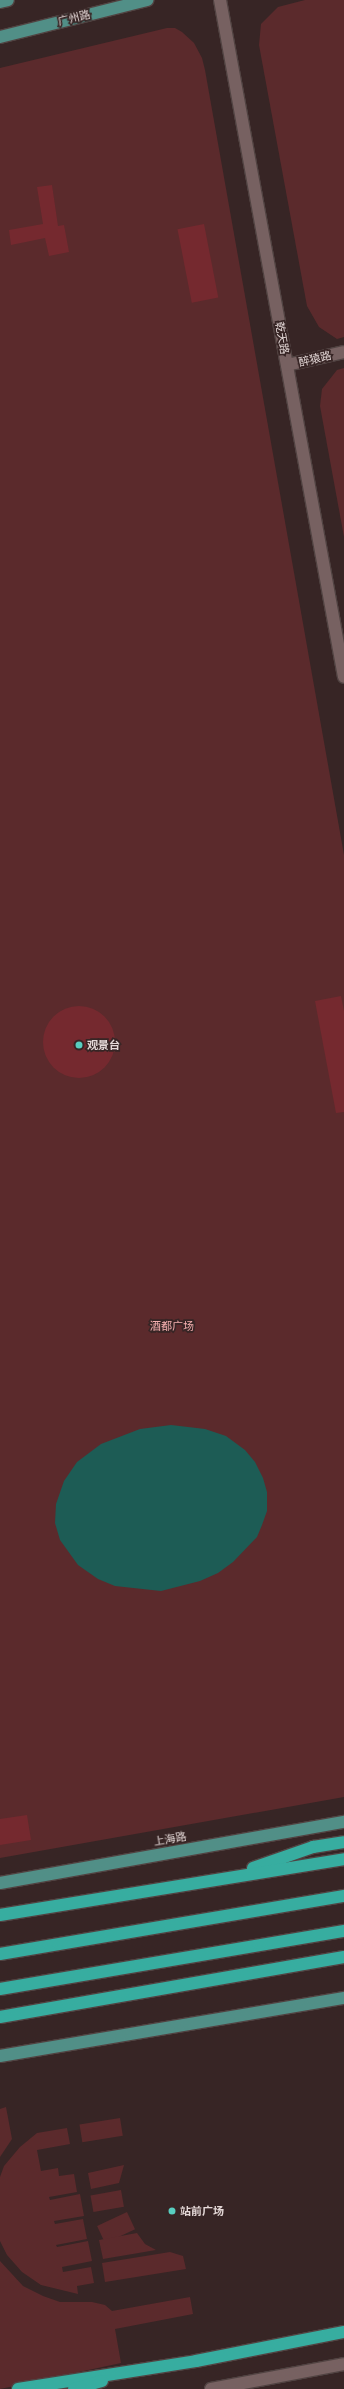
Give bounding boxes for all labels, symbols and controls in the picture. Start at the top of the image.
street label: 广州路 [56,8,92,28]
street label: 乾天路 [273,321,291,355]
street label: 醉猿路 [297,349,333,369]
place label: 观景台 [87,1038,120,1052]
marker: 观景台 [74,1040,84,1050]
park label: 酒都广场 [150,1319,194,1333]
street label: 上海路 [153,1830,187,1848]
place label: 站前广场 [180,2204,224,2218]
marker: 站前广场 [167,2206,177,2216]

